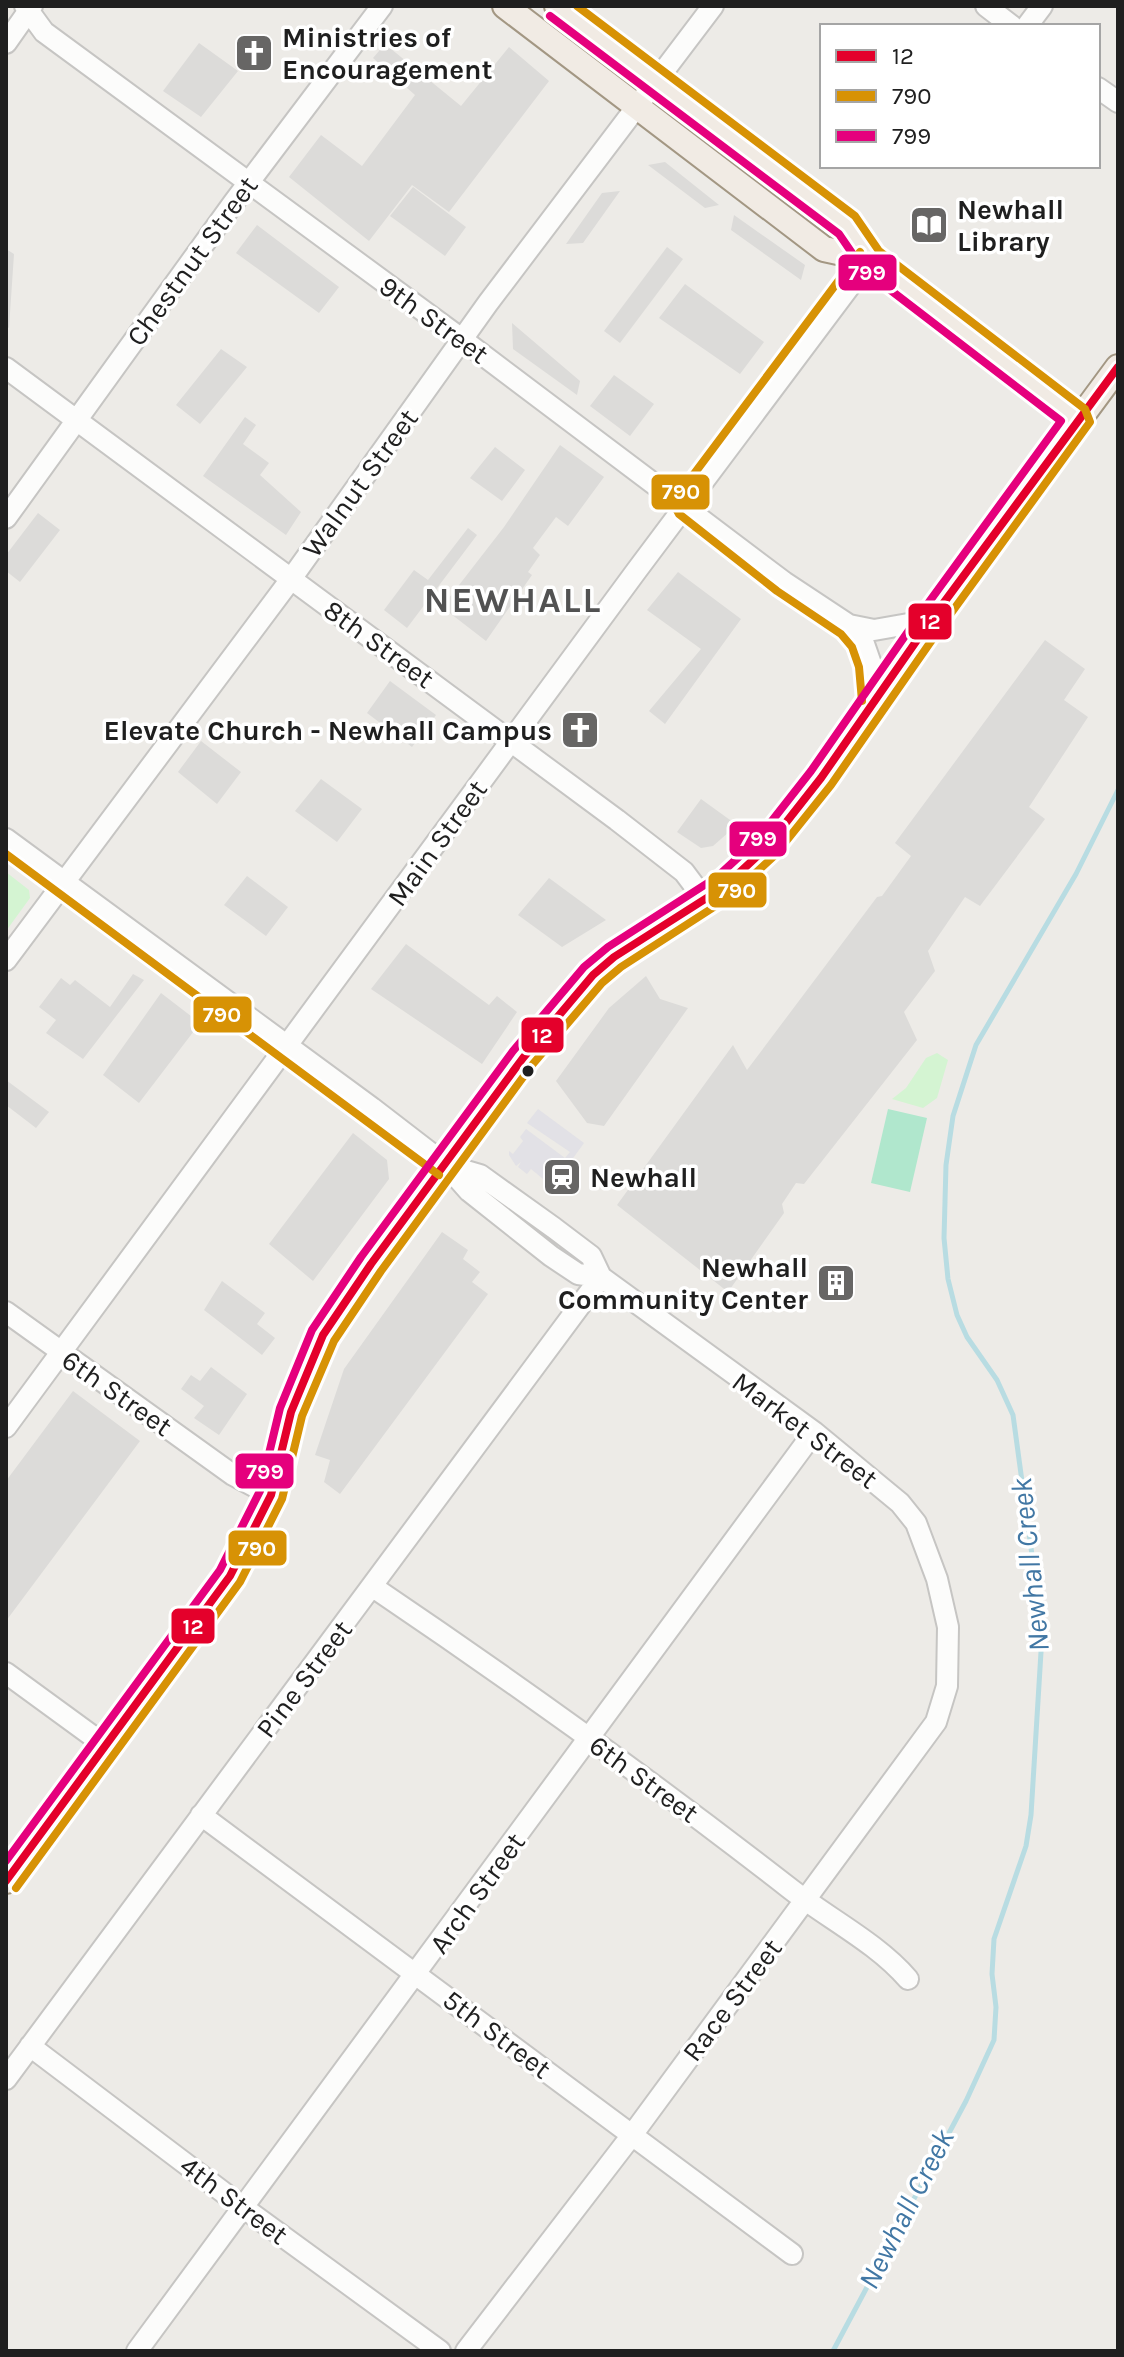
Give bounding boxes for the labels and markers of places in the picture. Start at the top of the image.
place label: Ministries of Encouragement [282,21,493,86]
church icon: Ministries of Encouragement [233,32,275,74]
place label: Newhall Library [957,193,1064,258]
library icon: Newhall Library [908,204,950,246]
church icon: Elevate Church - Newhall Campus [559,709,601,751]
place label: Elevate Church - Newhall Campus [104,714,552,747]
unlabelled marker [520,1063,536,1079]
station icon: Newhall [541,1156,583,1198]
place label: Newhall [590,1161,697,1194]
place label: Newhall Community Center [558,1251,808,1316]
building icon: Newhall Community Center [815,1262,857,1304]

